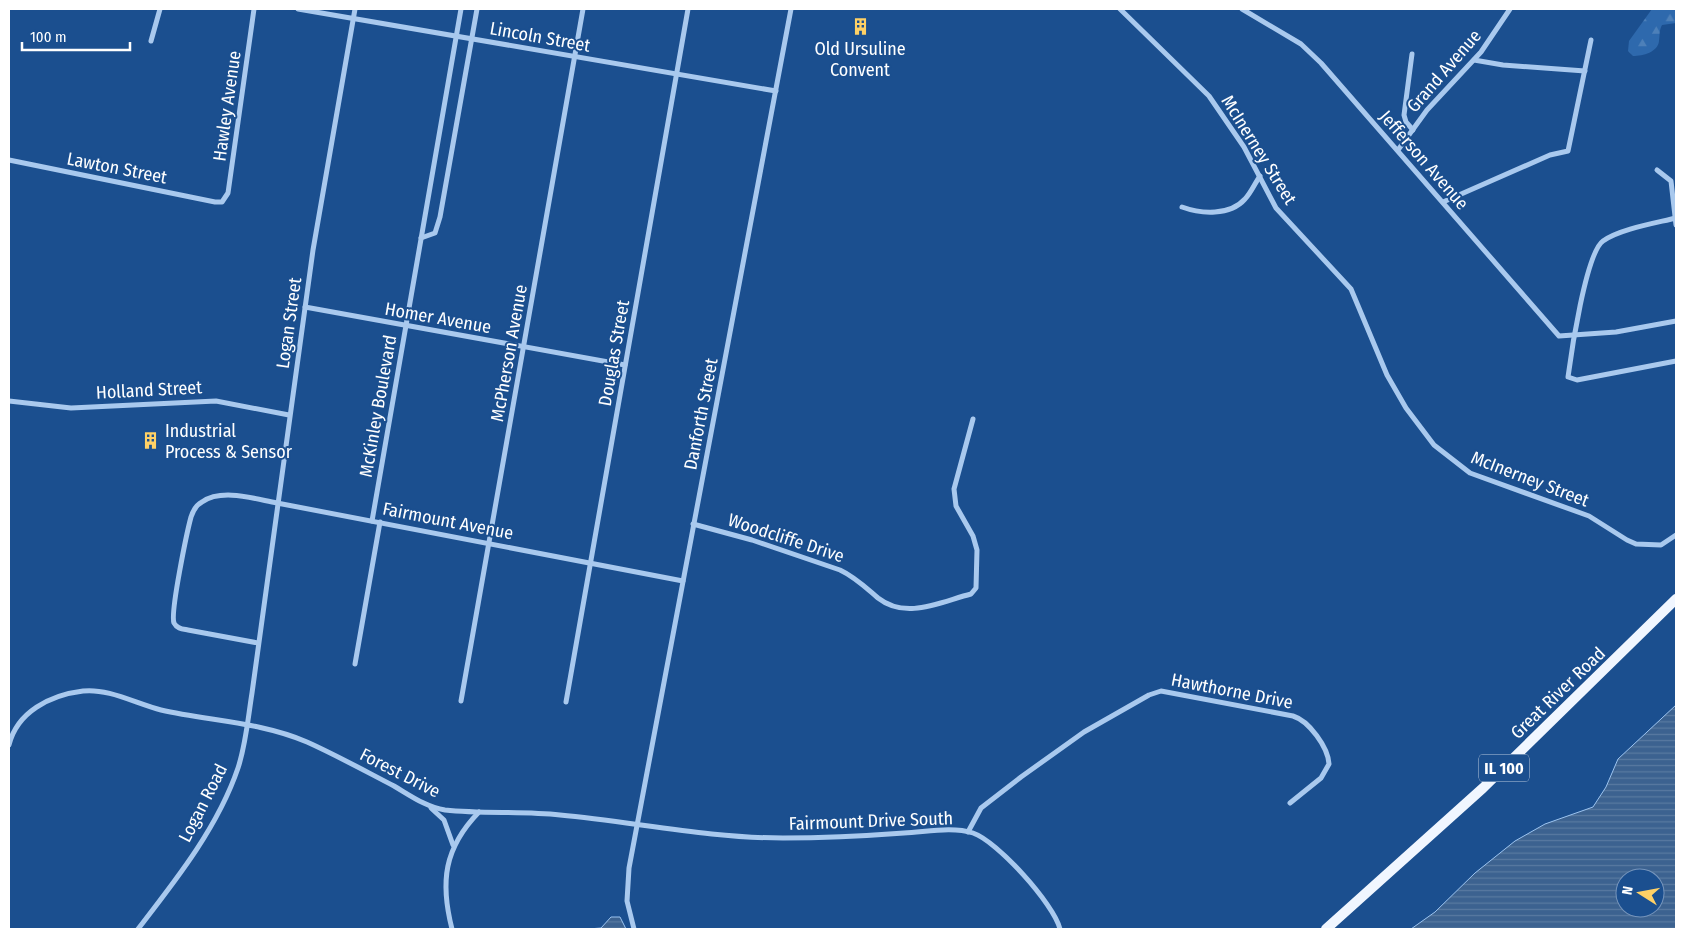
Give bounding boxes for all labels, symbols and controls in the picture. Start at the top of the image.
building icon: Old Ursuline Convent [850,16,870,36]
street label: Lincoln Street [488,17,592,57]
scale bar [22,20,130,52]
street label: Grand Avenue [1402,25,1486,117]
text: 100 m [30,28,67,46]
place label: Old Ursuline Convent [814,38,906,81]
street label: Hawley Avenue [208,49,246,163]
street label: McInerney Street [1217,91,1301,209]
street label: Jefferson Avenue [1375,106,1473,214]
street label: Lawton Street [65,148,169,188]
street label: Logan Street [272,276,306,370]
street label: McPherson Avenue [486,283,532,423]
street label: Homer Avenue [383,298,493,338]
street label: Douglas Street [594,298,634,408]
street label: McKinley Boulevard [355,333,401,479]
street label: Danforth Street [679,356,723,472]
street label: Holland Street [95,376,203,404]
place label: Industrial Process & Sensor [165,420,293,463]
building icon: Industrial Process & Sensor [141,431,161,451]
street label: McInerney Street [1468,446,1592,512]
street label: Fairmount Avenue [381,498,515,544]
street label: Woodcliffe Drive [725,509,847,567]
street label: Great River Road [1506,642,1610,744]
street label: Hawthorne Drive [1169,668,1295,714]
street label: Forest Drive [356,743,444,803]
road number: IL 100 [1479,754,1529,781]
street label: Logan Road [174,760,232,846]
street label: Fairmount Drive South [789,807,953,835]
north arrow [1615,868,1665,918]
text: N [1619,885,1637,896]

